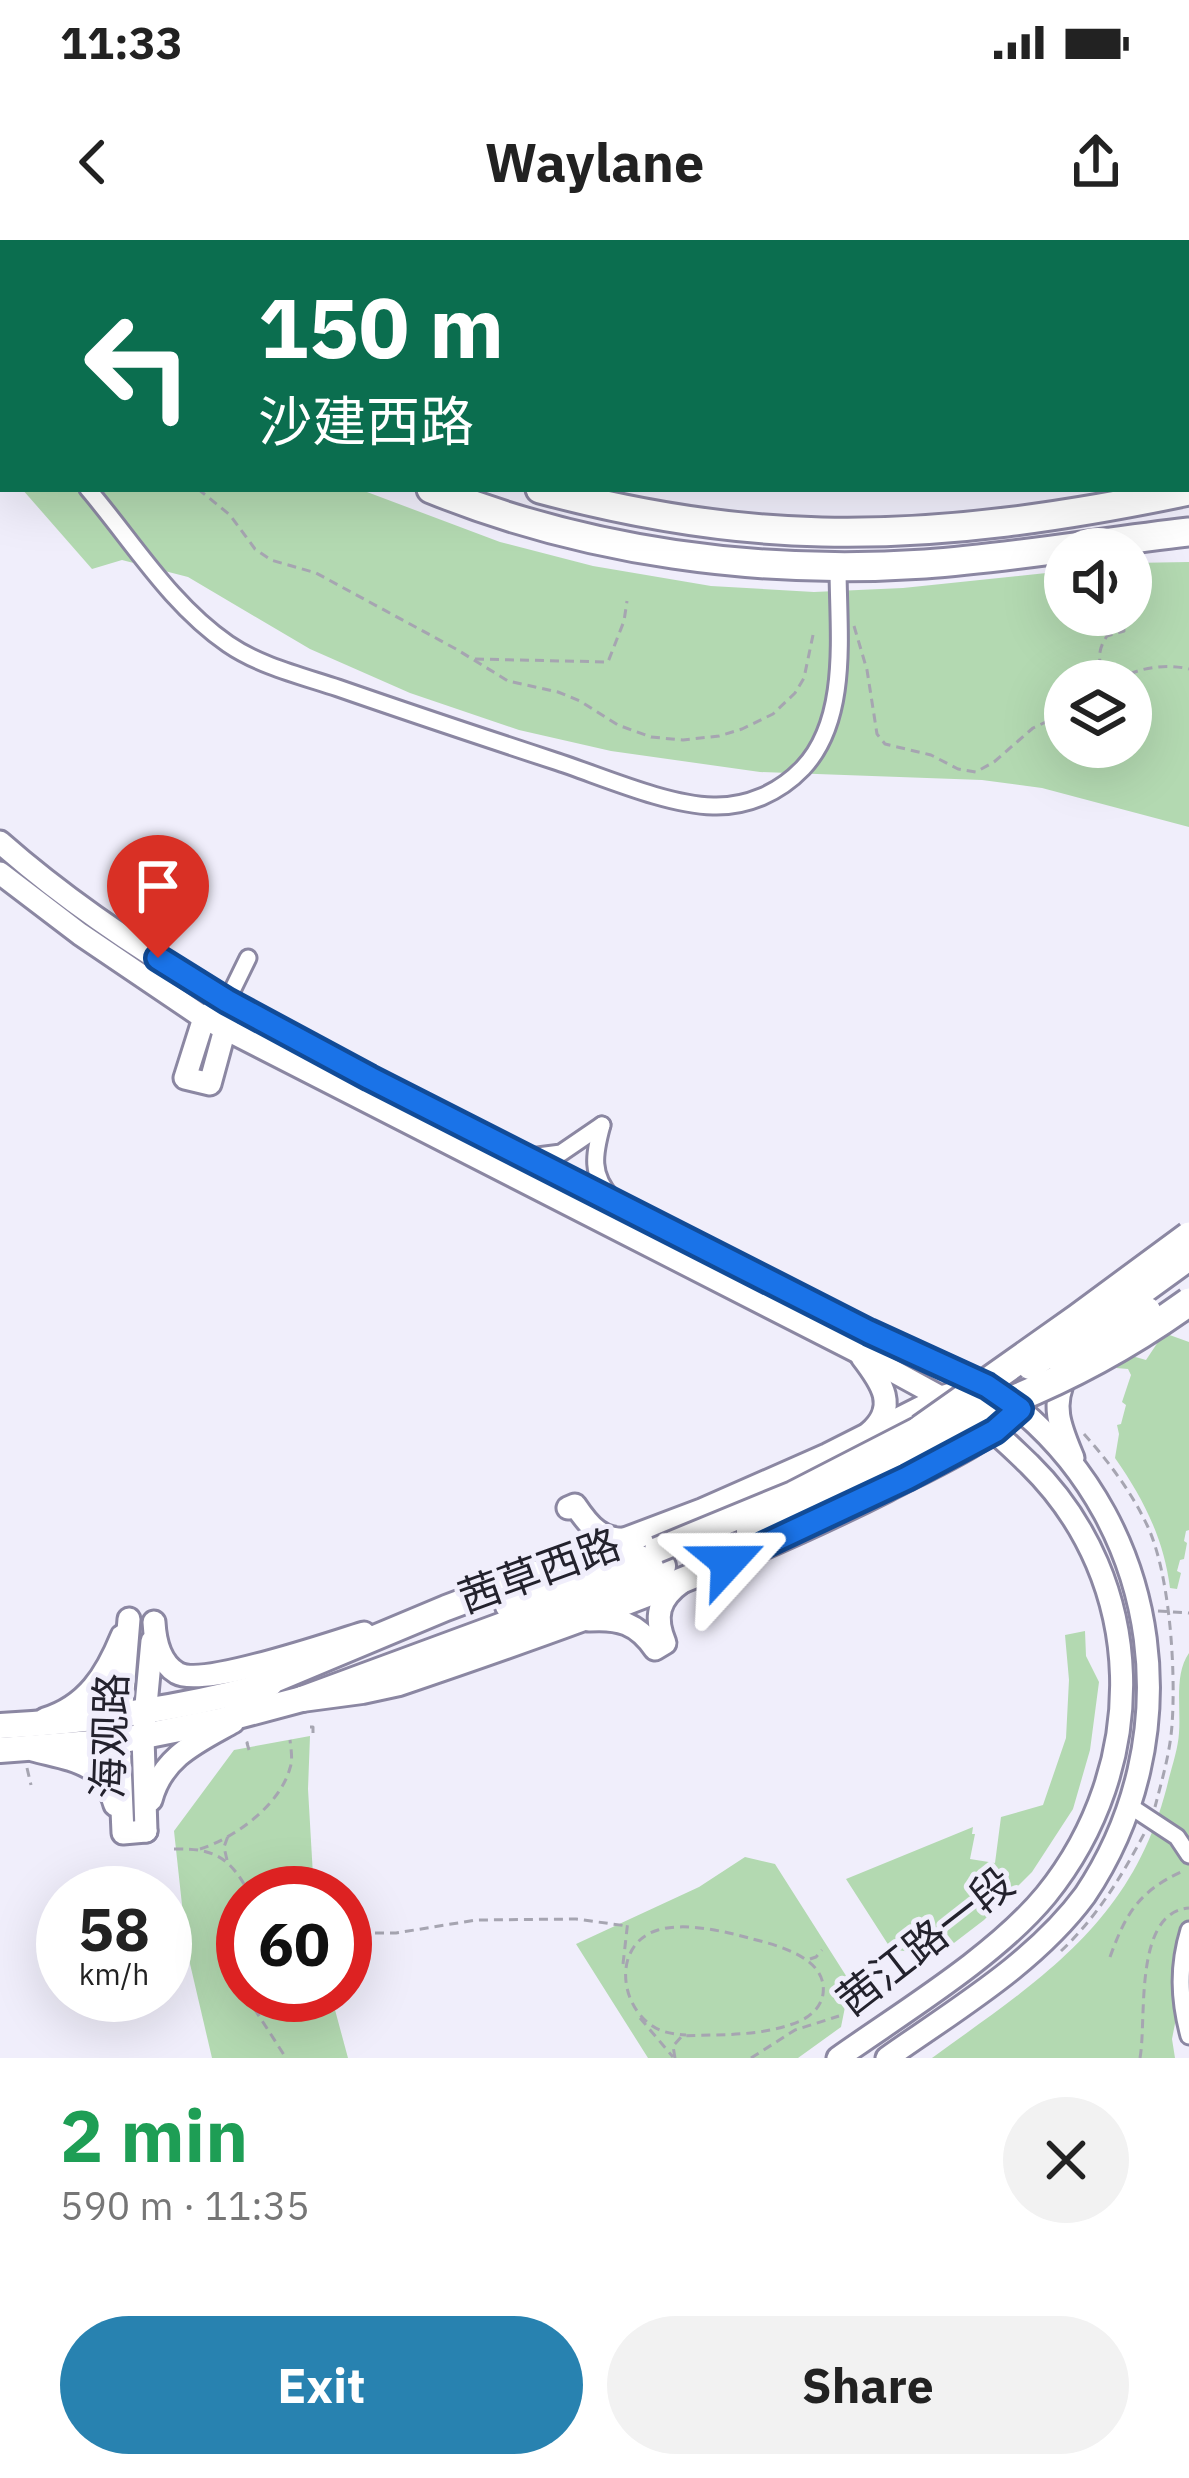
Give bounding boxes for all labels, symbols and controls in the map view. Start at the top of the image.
text: 11:33 [60,13,183,71]
text: Waylane [485,127,704,197]
icon: back [60,129,126,195]
icon: share [1063,129,1129,195]
text: 150 m [258,272,504,381]
icon: left [60,288,216,444]
text: 沙建西路 [258,386,474,456]
map controls [1044,528,1152,768]
button: sound [1044,528,1152,636]
button: layers [1044,660,1152,768]
pin [107,835,209,958]
icon: arrive [125,853,191,919]
position arrow [665,1499,791,1625]
street label: 茜草西路 [451,1515,627,1625]
street label: 海观路 [79,1672,139,1800]
street label: 茜江路一段 [825,1855,1025,2027]
speed limit sign: 60 [216,1866,372,2022]
text: 58 [78,1889,150,1968]
text: km/h [79,1954,149,1993]
text: 2 min [60,2088,248,2182]
button: close [1003,2097,1129,2223]
text: 590 m · 11:35 [60,2180,310,2231]
button: Exit [60,2316,583,2454]
button: Share [607,2316,1129,2454]

